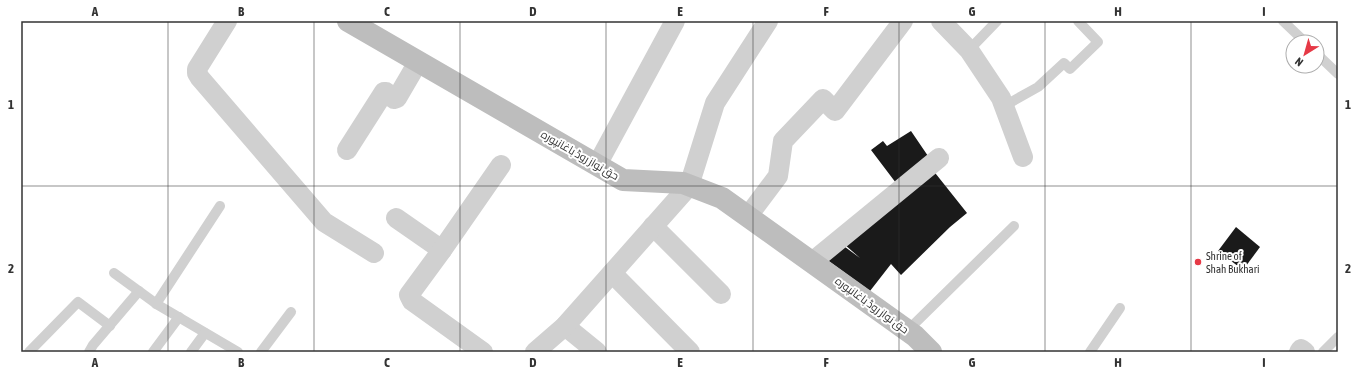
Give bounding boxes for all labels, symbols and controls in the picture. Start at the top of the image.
text: A [91,4,99,19]
text: B [238,4,245,19]
text: C [384,4,390,19]
text: D [529,4,537,19]
text: E [677,4,683,19]
text: F [823,4,829,19]
text: G [969,4,976,19]
text: H [1114,4,1122,19]
text: I [1262,4,1266,19]
north arrow [1285,34,1325,74]
text: N [1293,55,1305,69]
text: 1 [8,97,14,112]
text: 1 [1345,97,1351,112]
street label: حق نواز روڈ باغانپورہ [539,128,621,183]
place label: Shrine of Shah Bukhari [1206,250,1260,275]
marker: Shrine of Shah Bukhari [1193,257,1203,267]
text: 2 [8,261,14,276]
text: 2 [1345,261,1351,276]
street label: حق نواز روڈ باغانپورہ [832,274,911,336]
text: A [91,355,99,370]
text: B [238,355,245,370]
text: C [384,355,390,370]
text: D [529,355,537,370]
text: E [677,355,683,370]
text: F [823,355,829,370]
text: G [969,355,976,370]
text: H [1114,355,1122,370]
text: I [1262,355,1266,370]

